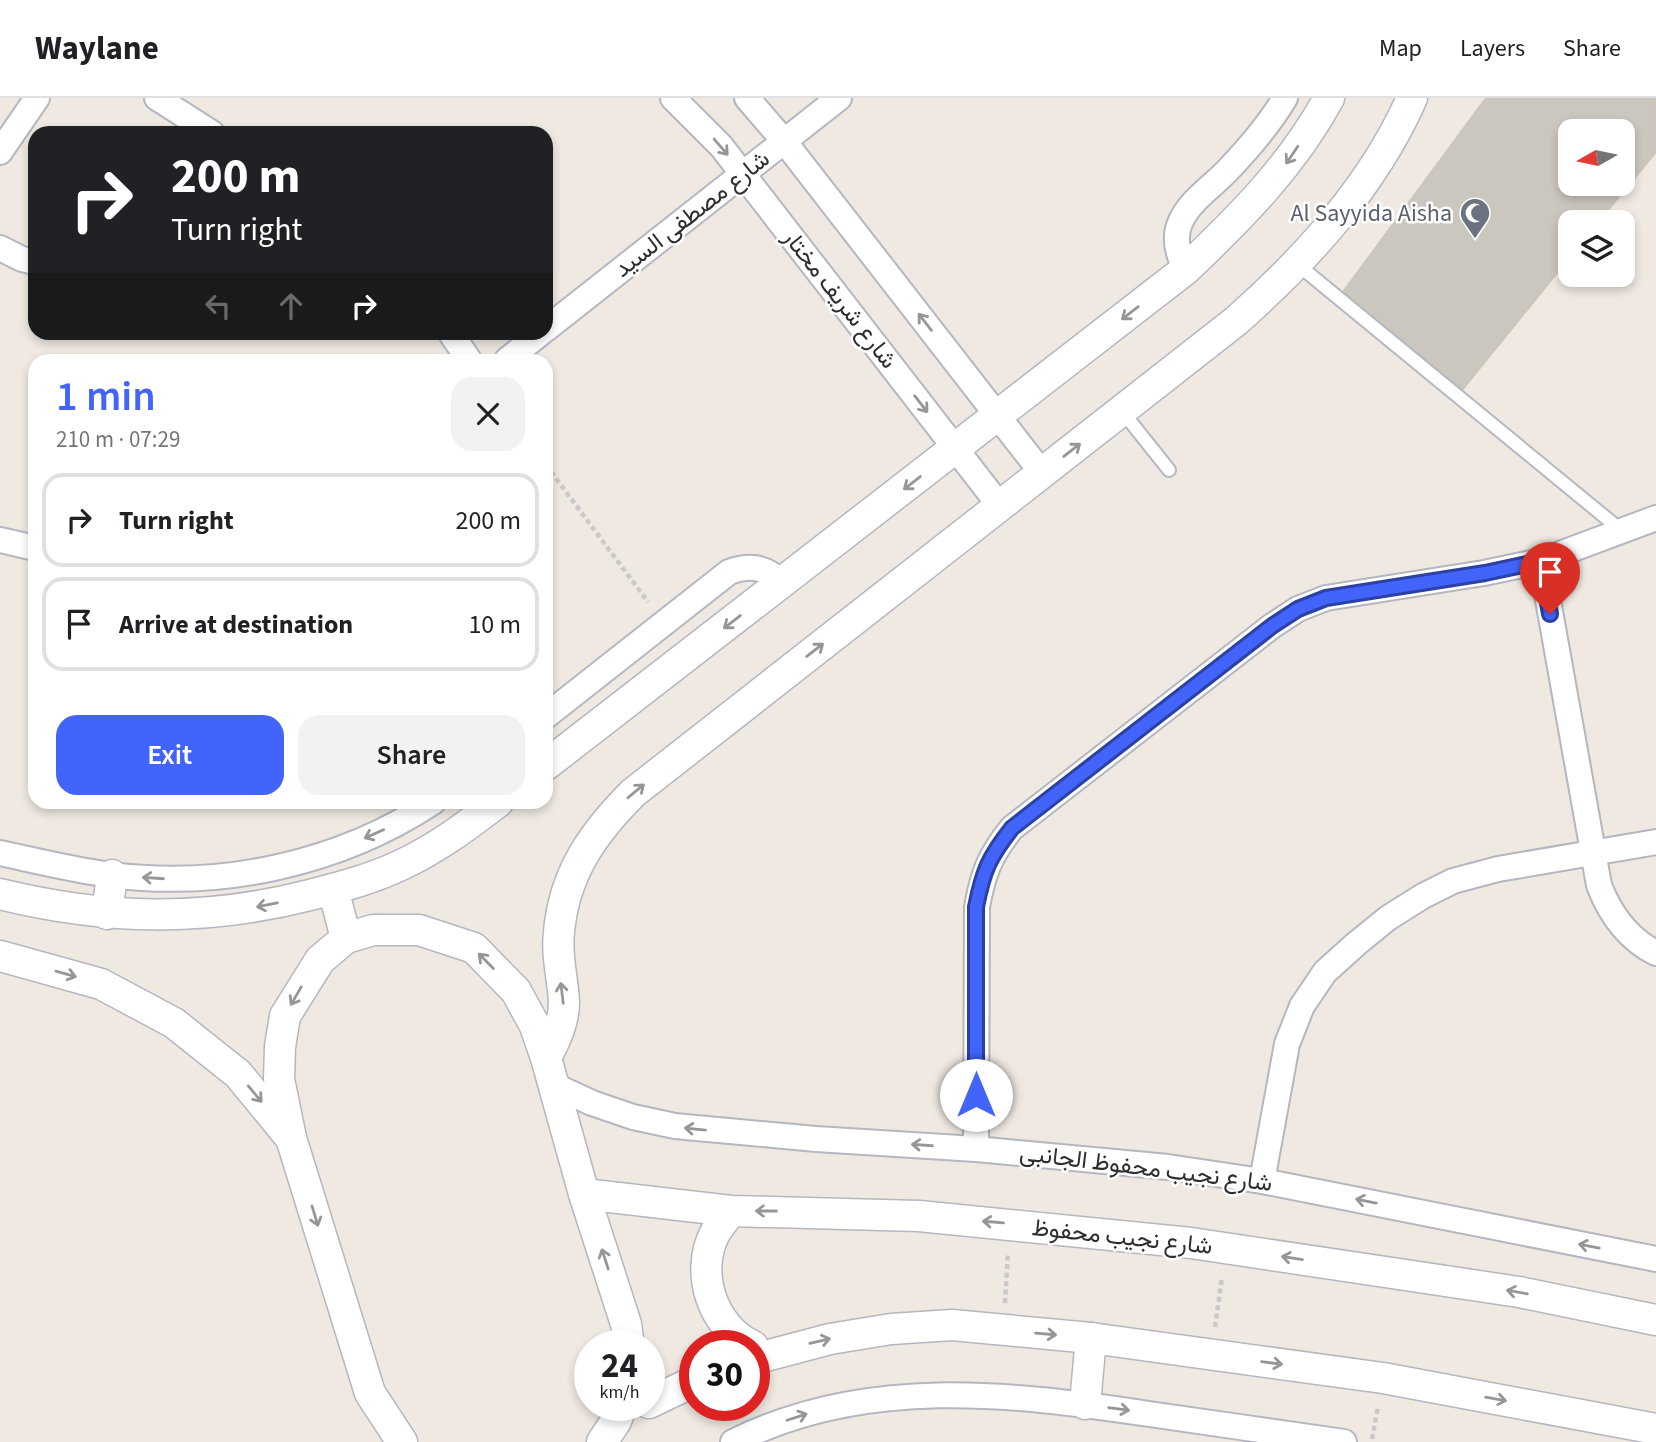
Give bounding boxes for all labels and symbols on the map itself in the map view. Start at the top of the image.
north arrow [1558,119,1634,196]
one-way arrow [713,137,729,155]
street label: شارع مصطفى السيد [607,142,777,286]
one-way arrow [1285,145,1299,165]
place label: Al Sayyida Aisha [1290,196,1452,231]
mosque icon: Al Sayyida Aisha [1458,196,1492,240]
street label: شارع شريف مختار [774,221,906,376]
one-way arrow [1121,306,1140,321]
one-way arrow [917,314,932,332]
one-way arrow [913,394,928,412]
one-way arrow [1062,442,1080,457]
one-way arrow [903,475,921,490]
pin [1520,542,1580,614]
one-way arrow [723,615,741,630]
one-way arrow [806,643,824,658]
one-way arrow [627,783,645,799]
one-way arrow [363,828,385,841]
one-way arrow [142,871,165,884]
one-way arrow [256,899,279,913]
one-way arrow [478,952,495,969]
one-way arrow [55,968,77,981]
one-way arrow [555,983,568,1005]
one-way arrow [289,986,303,1006]
position arrow [939,1058,1013,1132]
one-way arrow [247,1085,263,1103]
one-way arrow [684,1122,707,1135]
street label: شارع نجيب محفوظ الجانبى [1018,1135,1274,1201]
one-way arrow [911,1138,934,1151]
one-way arrow [1355,1194,1378,1208]
one-way arrow [310,1204,323,1226]
one-way arrow [755,1204,778,1218]
street label: شارع نجيب محفوظ [1030,1210,1214,1264]
one-way arrow [982,1216,1005,1229]
one-way arrow [1578,1238,1601,1252]
one-way arrow [598,1248,610,1270]
one-way arrow [1281,1251,1304,1264]
one-way arrow [1506,1285,1529,1298]
one-way arrow [1034,1328,1057,1341]
speed limit sign: 30 [679,1330,770,1421]
one-way arrow [808,1334,831,1347]
one-way arrow [1260,1357,1283,1370]
one-way arrow [1484,1393,1507,1406]
one-way arrow [1107,1403,1130,1416]
one-way arrow [785,1410,807,1422]

